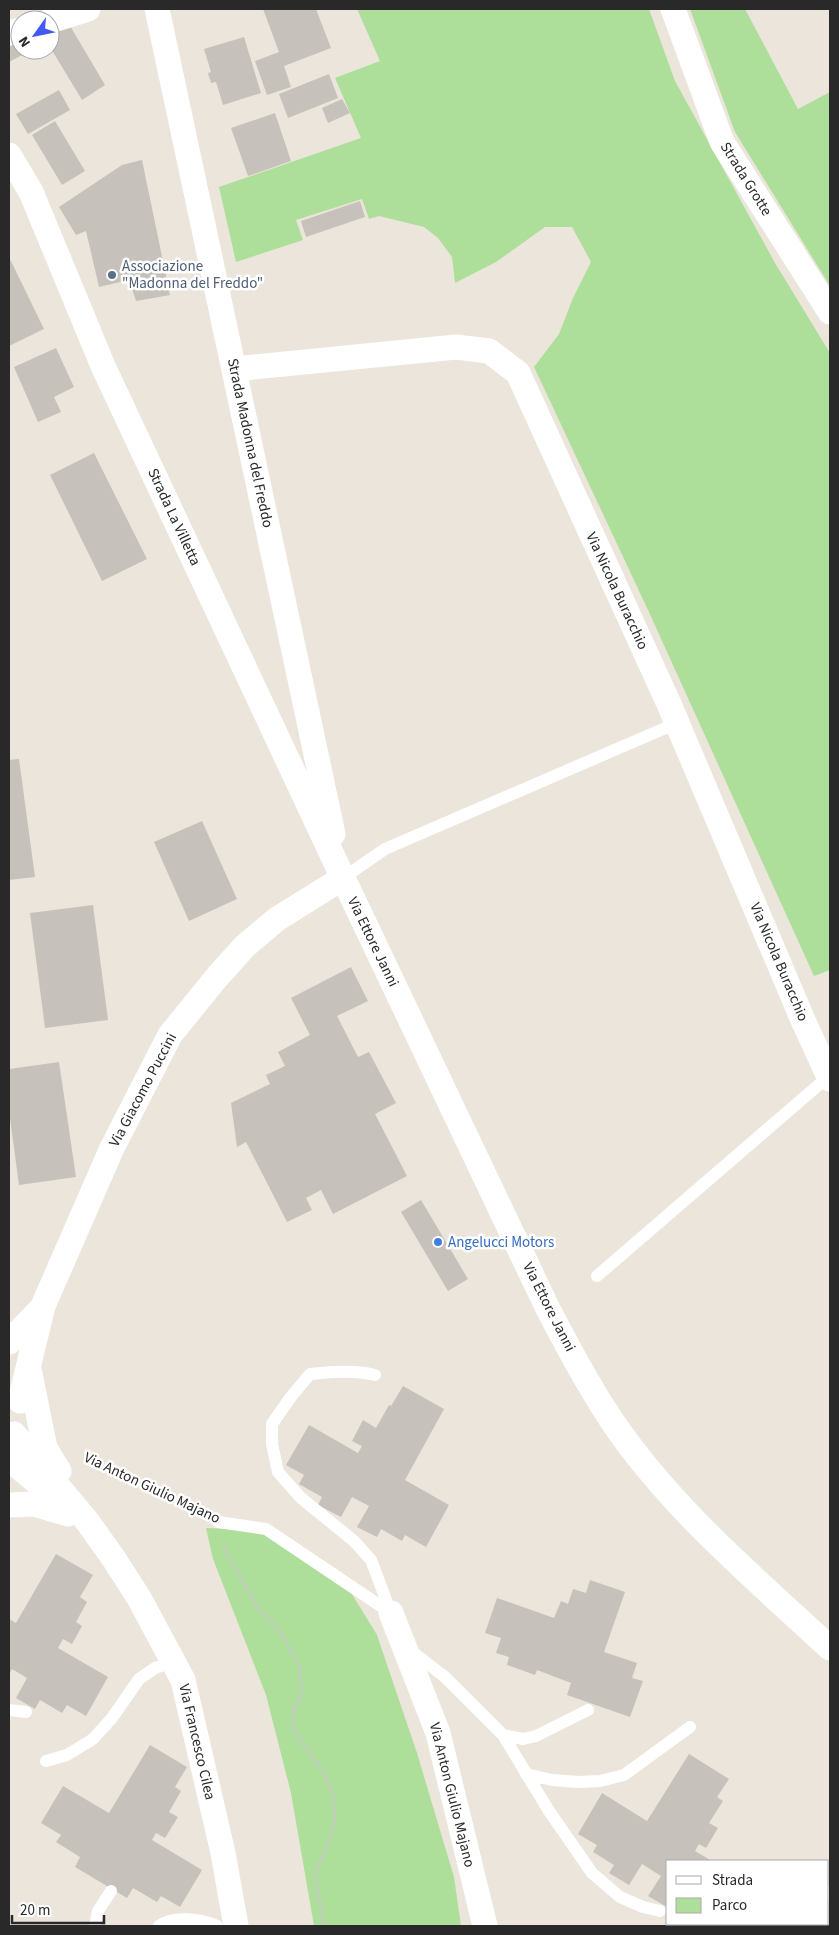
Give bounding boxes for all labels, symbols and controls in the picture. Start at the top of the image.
north arrow [10,10,60,60]
text: N [14,32,36,51]
street label: Strada Grotte [715,138,777,220]
place label: Associazione "Madonna del Freddo" [122,256,263,294]
marker: Associazione "Madonna del Freddo" [106,269,118,281]
street label: Strada Madonna del Freddo [222,356,278,530]
street label: Strada La Villetta [142,465,206,569]
street label: Via Nicola Buracchio [581,529,653,653]
street label: Via Ettore Janni [342,894,404,990]
street label: Via Nicola Buracchio [744,899,814,1025]
street label: Via Giacomo Puccini [104,1029,182,1151]
place label: Angelucci Motors [448,1232,554,1253]
marker: Angelucci Motors [432,1236,444,1248]
street label: Via Ettore Janni [517,1259,581,1355]
street label: Via Anton Giulio Majano [80,1447,224,1529]
street label: Via Francesco Cilea [173,1682,221,1802]
street label: Via Anton Giulio Majano [424,1720,480,1870]
legend [666,1860,829,1925]
text: Strada [712,1870,753,1891]
scale bar [12,1892,105,1924]
text: Parco [712,1895,747,1916]
text: 20 m [20,1900,50,1921]

